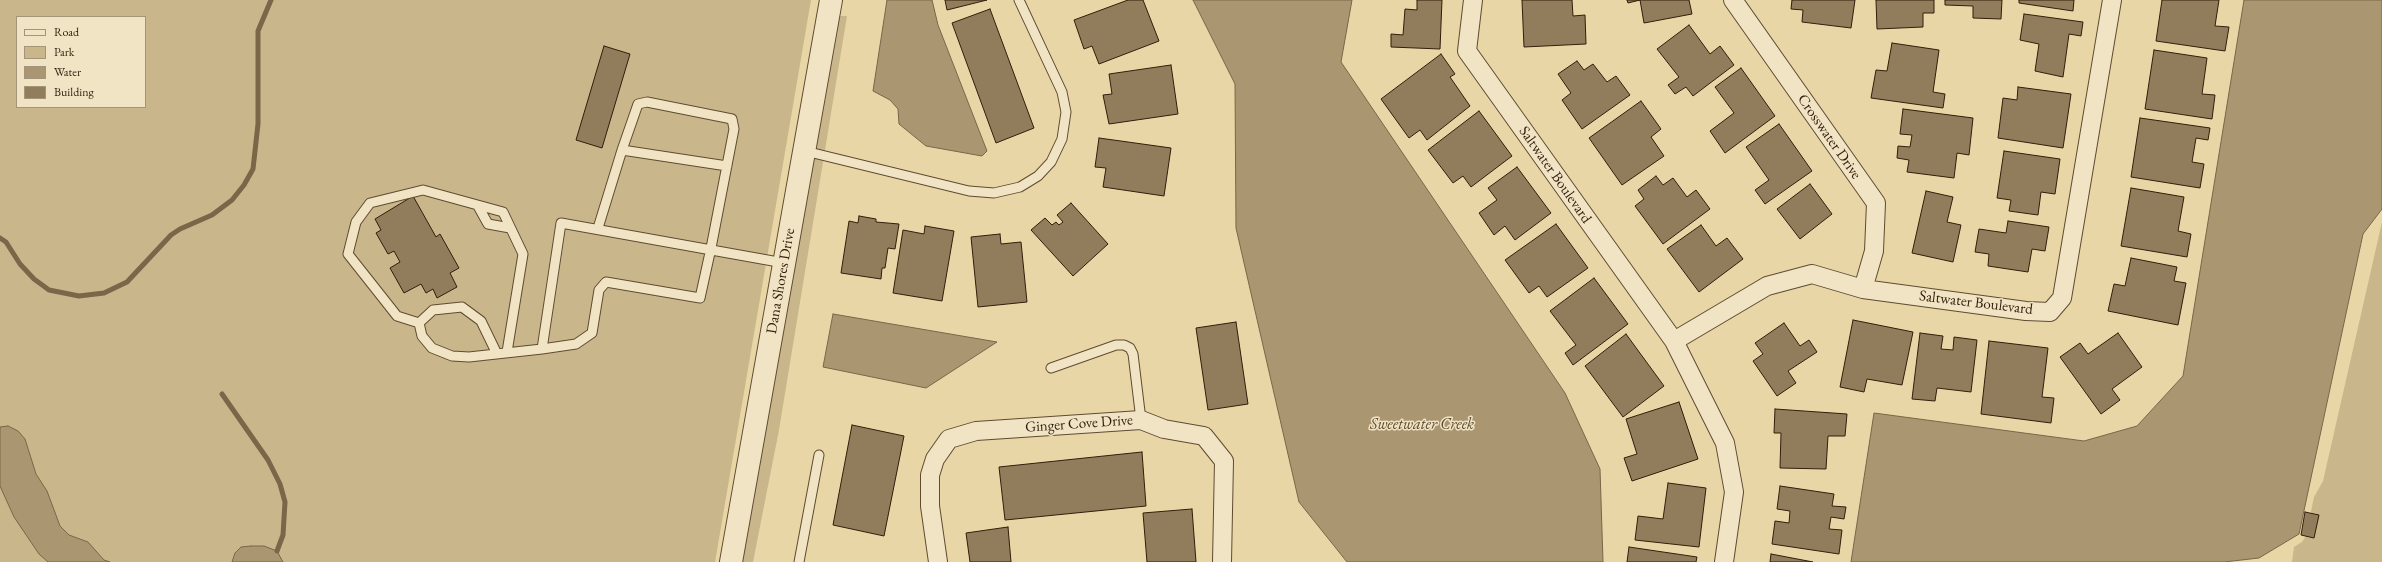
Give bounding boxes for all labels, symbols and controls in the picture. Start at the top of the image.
legend [16,16,146,108]
text: Road [54,24,79,40]
text: Park [54,44,74,60]
text: Water [54,64,81,80]
text: Building [54,84,94,100]
street label: Crosswater Drive [1793,91,1865,183]
street label: Saltwater Boulevard [1515,123,1595,227]
street label: Dana Shores Drive [763,227,799,335]
street label: Saltwater Boulevard [1918,287,2034,319]
street label: Ginger Cove Drive [1025,411,1133,437]
water label: Sweetwater Creek [1370,415,1474,435]

